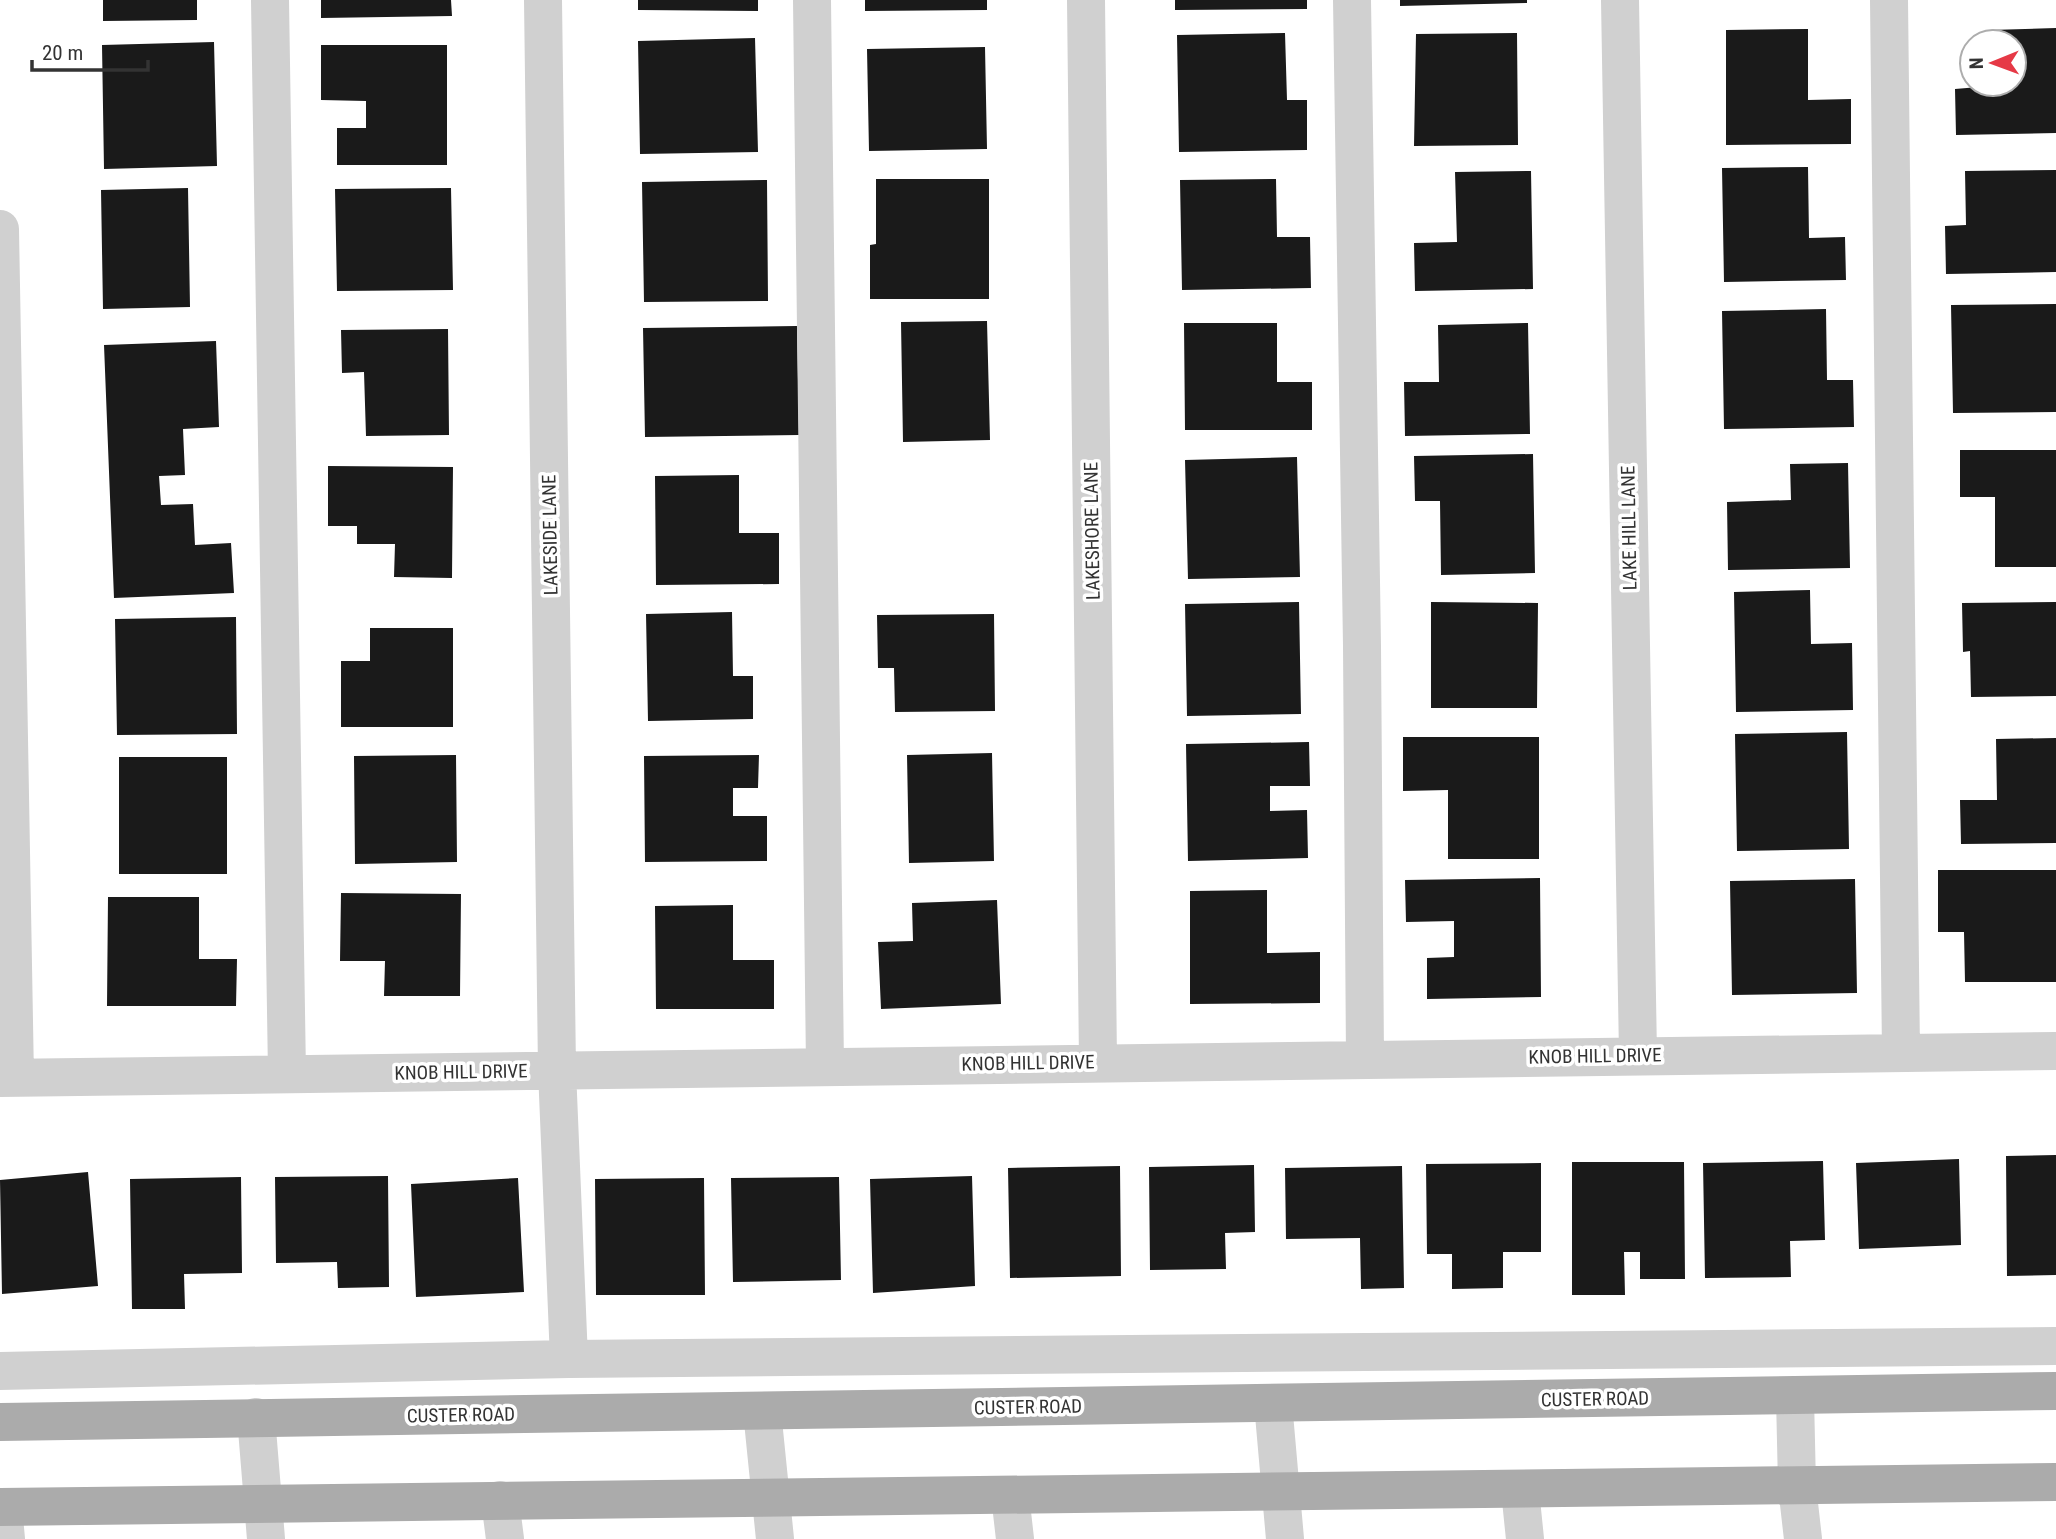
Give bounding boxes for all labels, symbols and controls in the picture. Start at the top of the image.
scale bar [32,28,147,72]
north arrow [1958,28,2028,98]
text: 20 m [42,41,83,65]
text: N [1965,57,1988,69]
street label: LAKESHORE LANE [1079,462,1105,600]
street label: LAKE HILL LANE [1616,465,1642,591]
street label: LAKESIDE LANE [537,474,563,596]
street label: KNOB HILL DRIVE [1528,1043,1662,1069]
street label: KNOB HILL DRIVE [961,1050,1095,1076]
street label: KNOB HILL DRIVE [394,1059,528,1085]
street label: CUSTER ROAD [1541,1387,1649,1411]
street label: CUSTER ROAD [974,1395,1082,1419]
street label: CUSTER ROAD [407,1403,515,1427]

